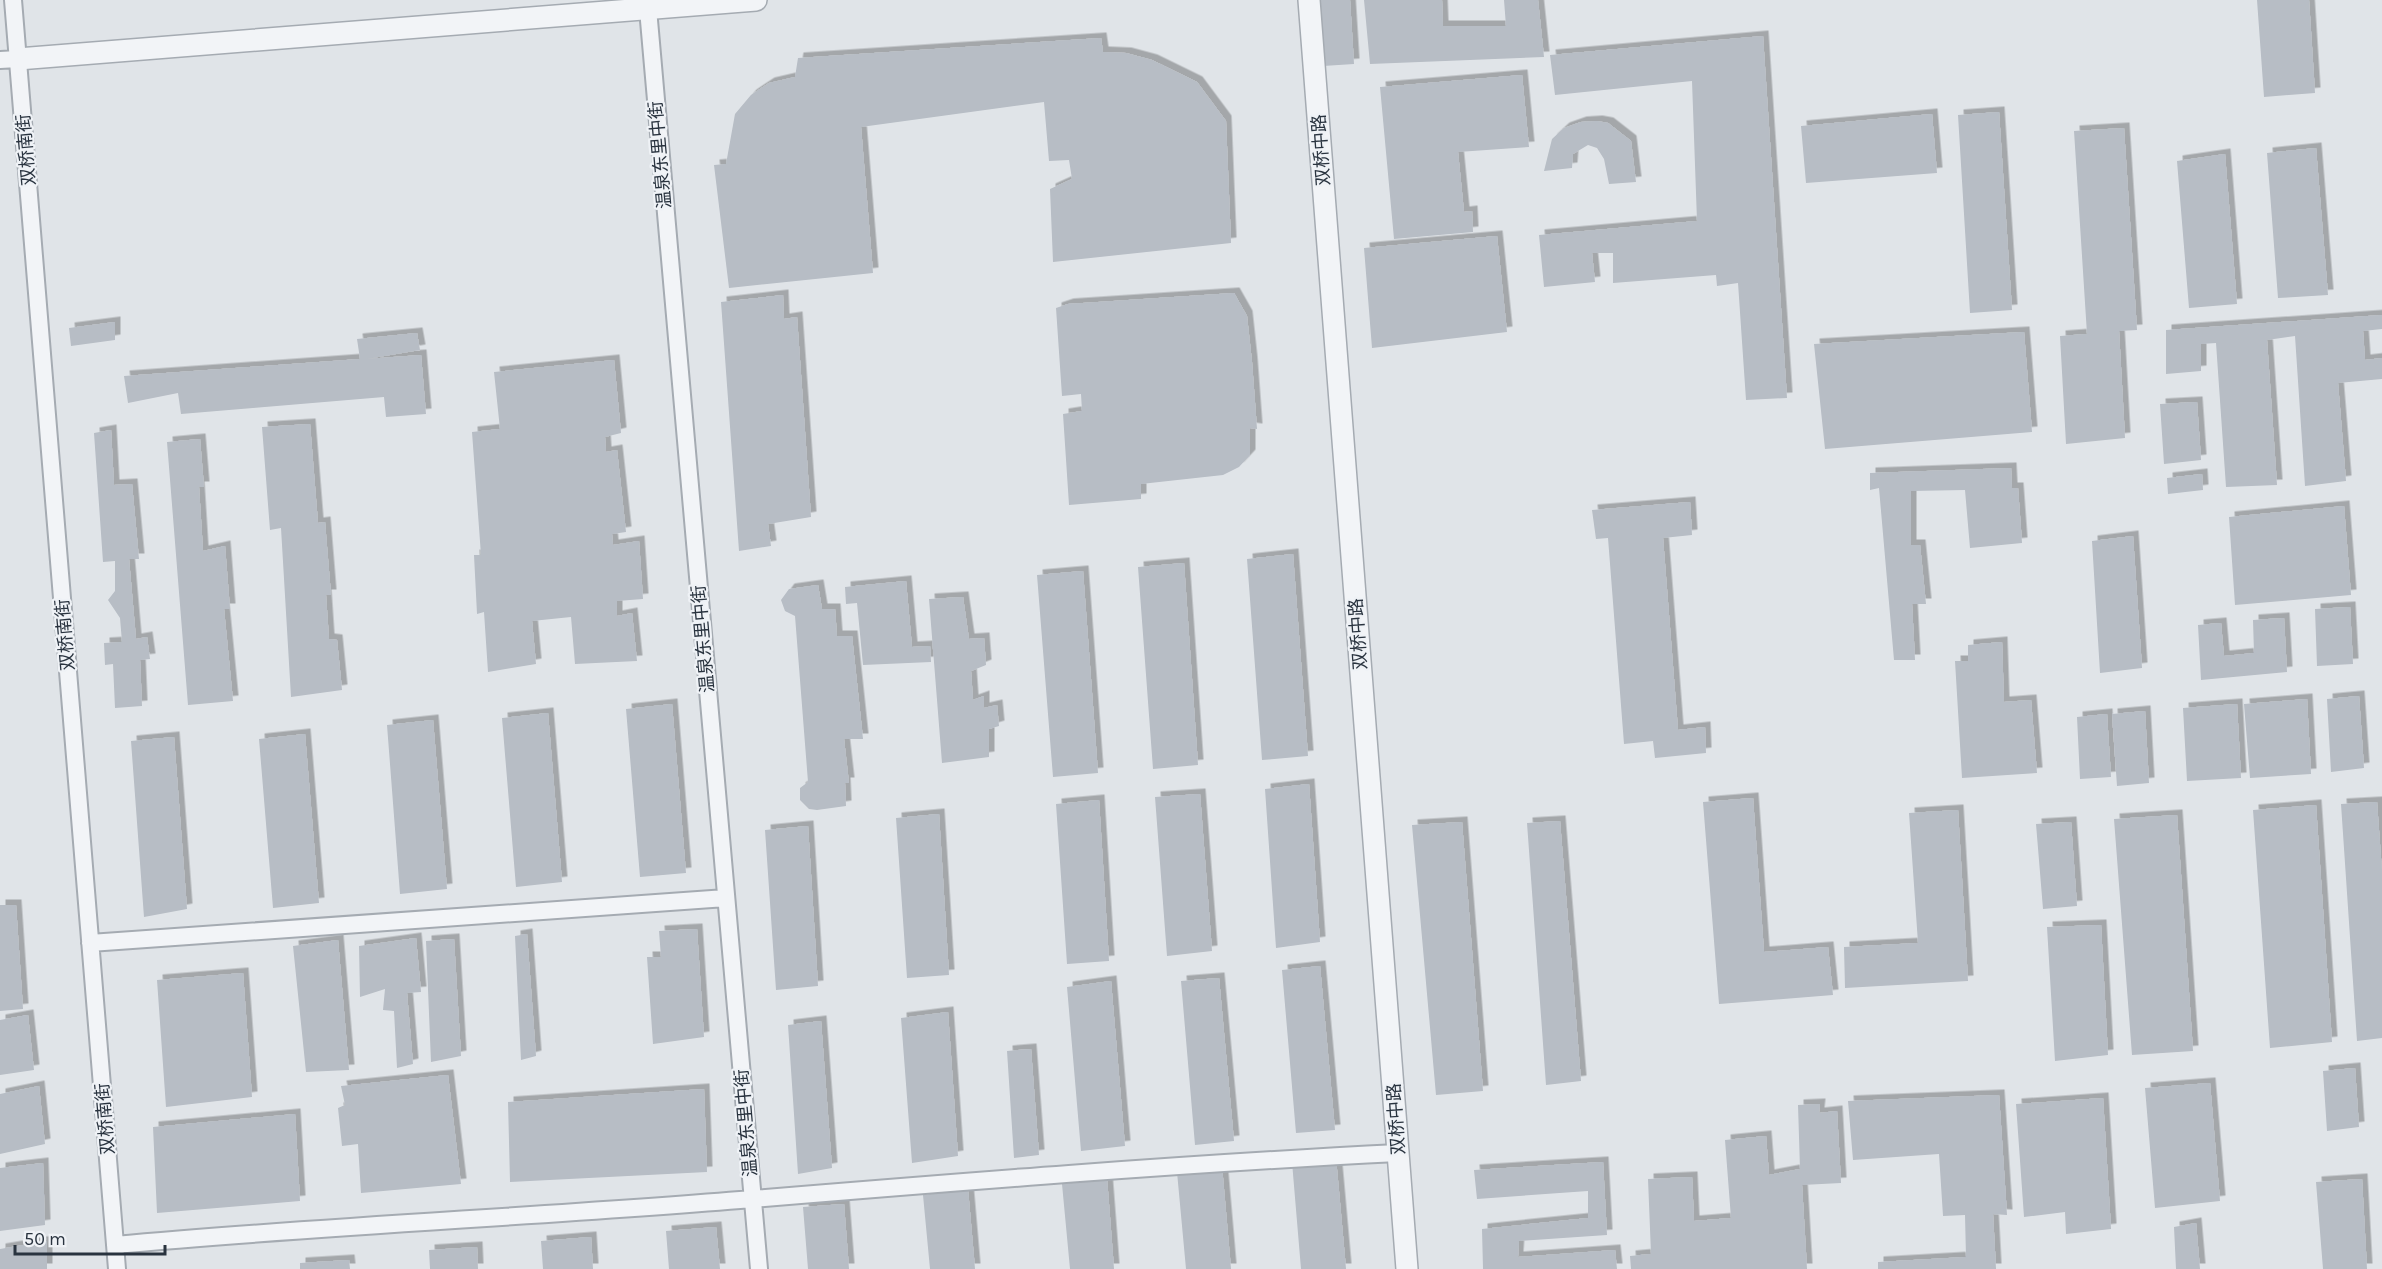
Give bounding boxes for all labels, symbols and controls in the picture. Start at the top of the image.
street label: 温泉东里中街 [644,100,676,210]
street label: 双桥南街 [12,113,40,187]
street label: 双桥中路 [1308,113,1334,187]
street label: 温泉东里中街 [687,584,719,694]
street label: 双桥中路 [1345,597,1371,671]
street label: 双桥南街 [51,598,79,672]
street label: 温泉东里中街 [730,1068,762,1178]
street label: 双桥南街 [91,1082,119,1156]
street label: 双桥中路 [1383,1082,1409,1156]
scale bar [15,1218,165,1256]
text: 50 m [24,1228,66,1250]

